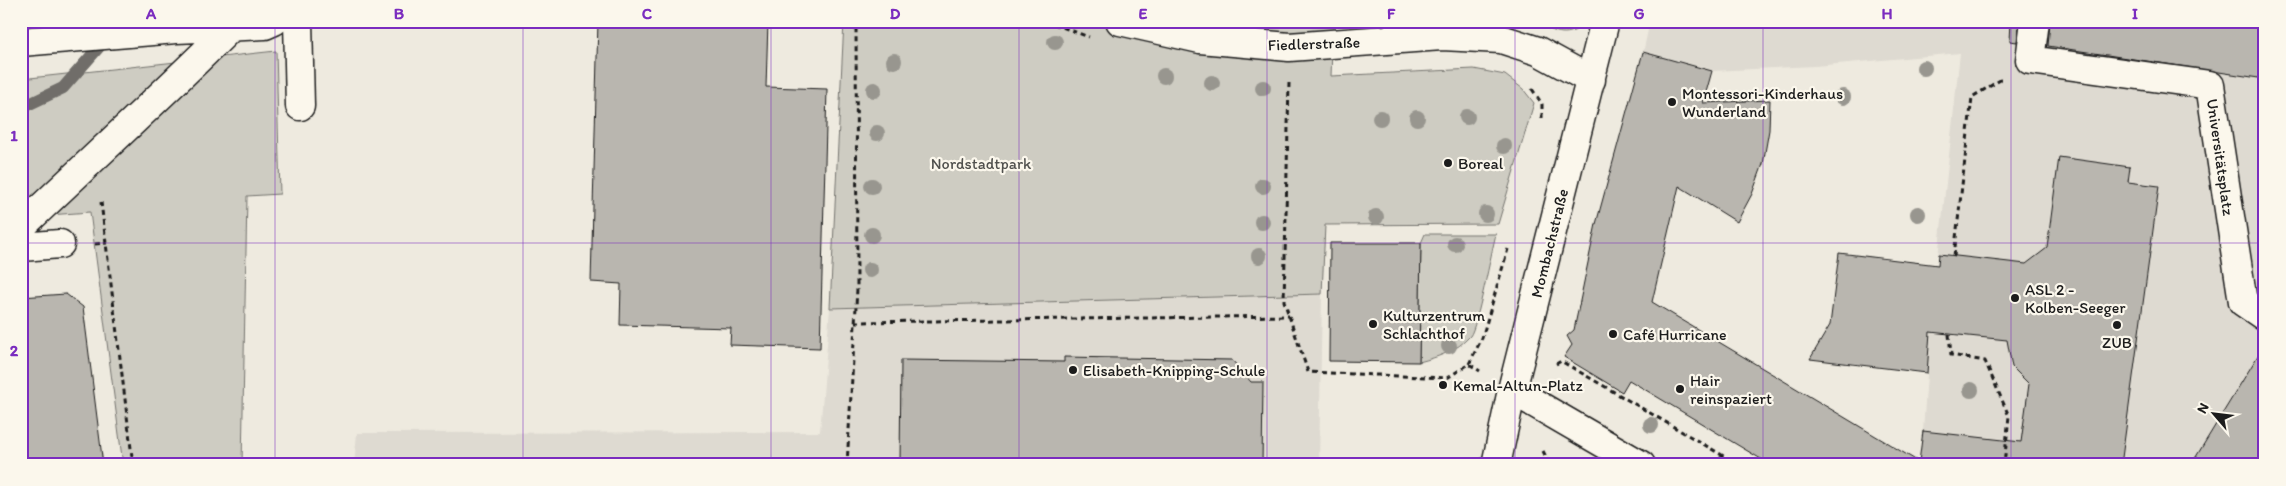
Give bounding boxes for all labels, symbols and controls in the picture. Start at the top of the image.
text: A [145,4,157,23]
text: B [394,4,405,23]
text: C [642,4,653,23]
text: D [890,4,901,23]
text: E [1139,4,1148,23]
text: F [1387,4,1396,23]
text: G [1633,4,1645,23]
text: H [1881,4,1893,23]
text: I [2132,4,2138,23]
street label: Fiedlerstraße [1267,32,1361,55]
place label: Montessori-Kinderhaus Wunderland [1682,84,1843,121]
marker: Montessori-Kinderhaus Wunderland [1666,96,1678,108]
street label: Universitätsplatz [2203,97,2238,217]
text: 1 [10,126,18,145]
park label: Nordstadtpark [931,154,1032,173]
place label: Boreal [1458,154,1504,173]
marker: Boreal [1442,157,1454,169]
street label: Mombachstraße [1527,187,1572,300]
place label: ASL 2 - Kolben-Seeger [2025,280,2125,317]
marker: ASL 2 - Kolben-Seeger [2009,292,2021,304]
place label: Kulturzentrum Schlachthof [1383,306,1485,343]
marker: Kulturzentrum Schlachthof [1367,318,1379,330]
marker: ZUB [2111,319,2123,331]
place label: Café Hurricane [1623,325,1727,344]
marker: Café Hurricane [1607,328,1619,340]
place label: ZUB [2102,333,2132,352]
text: 2 [10,341,19,360]
place label: Elisabeth-Knipping-Schule [1083,361,1265,380]
marker: Elisabeth-Knipping-Schule [1067,364,1079,376]
place label: Hair reinspaziert [1690,371,1772,408]
place label: Kemal-Altun-Platz [1453,376,1584,395]
marker: Kemal-Altun-Platz [1437,379,1449,391]
marker: Hair reinspaziert [1674,383,1686,395]
north arrow [2188,388,2238,438]
text: N [2193,400,2213,416]

